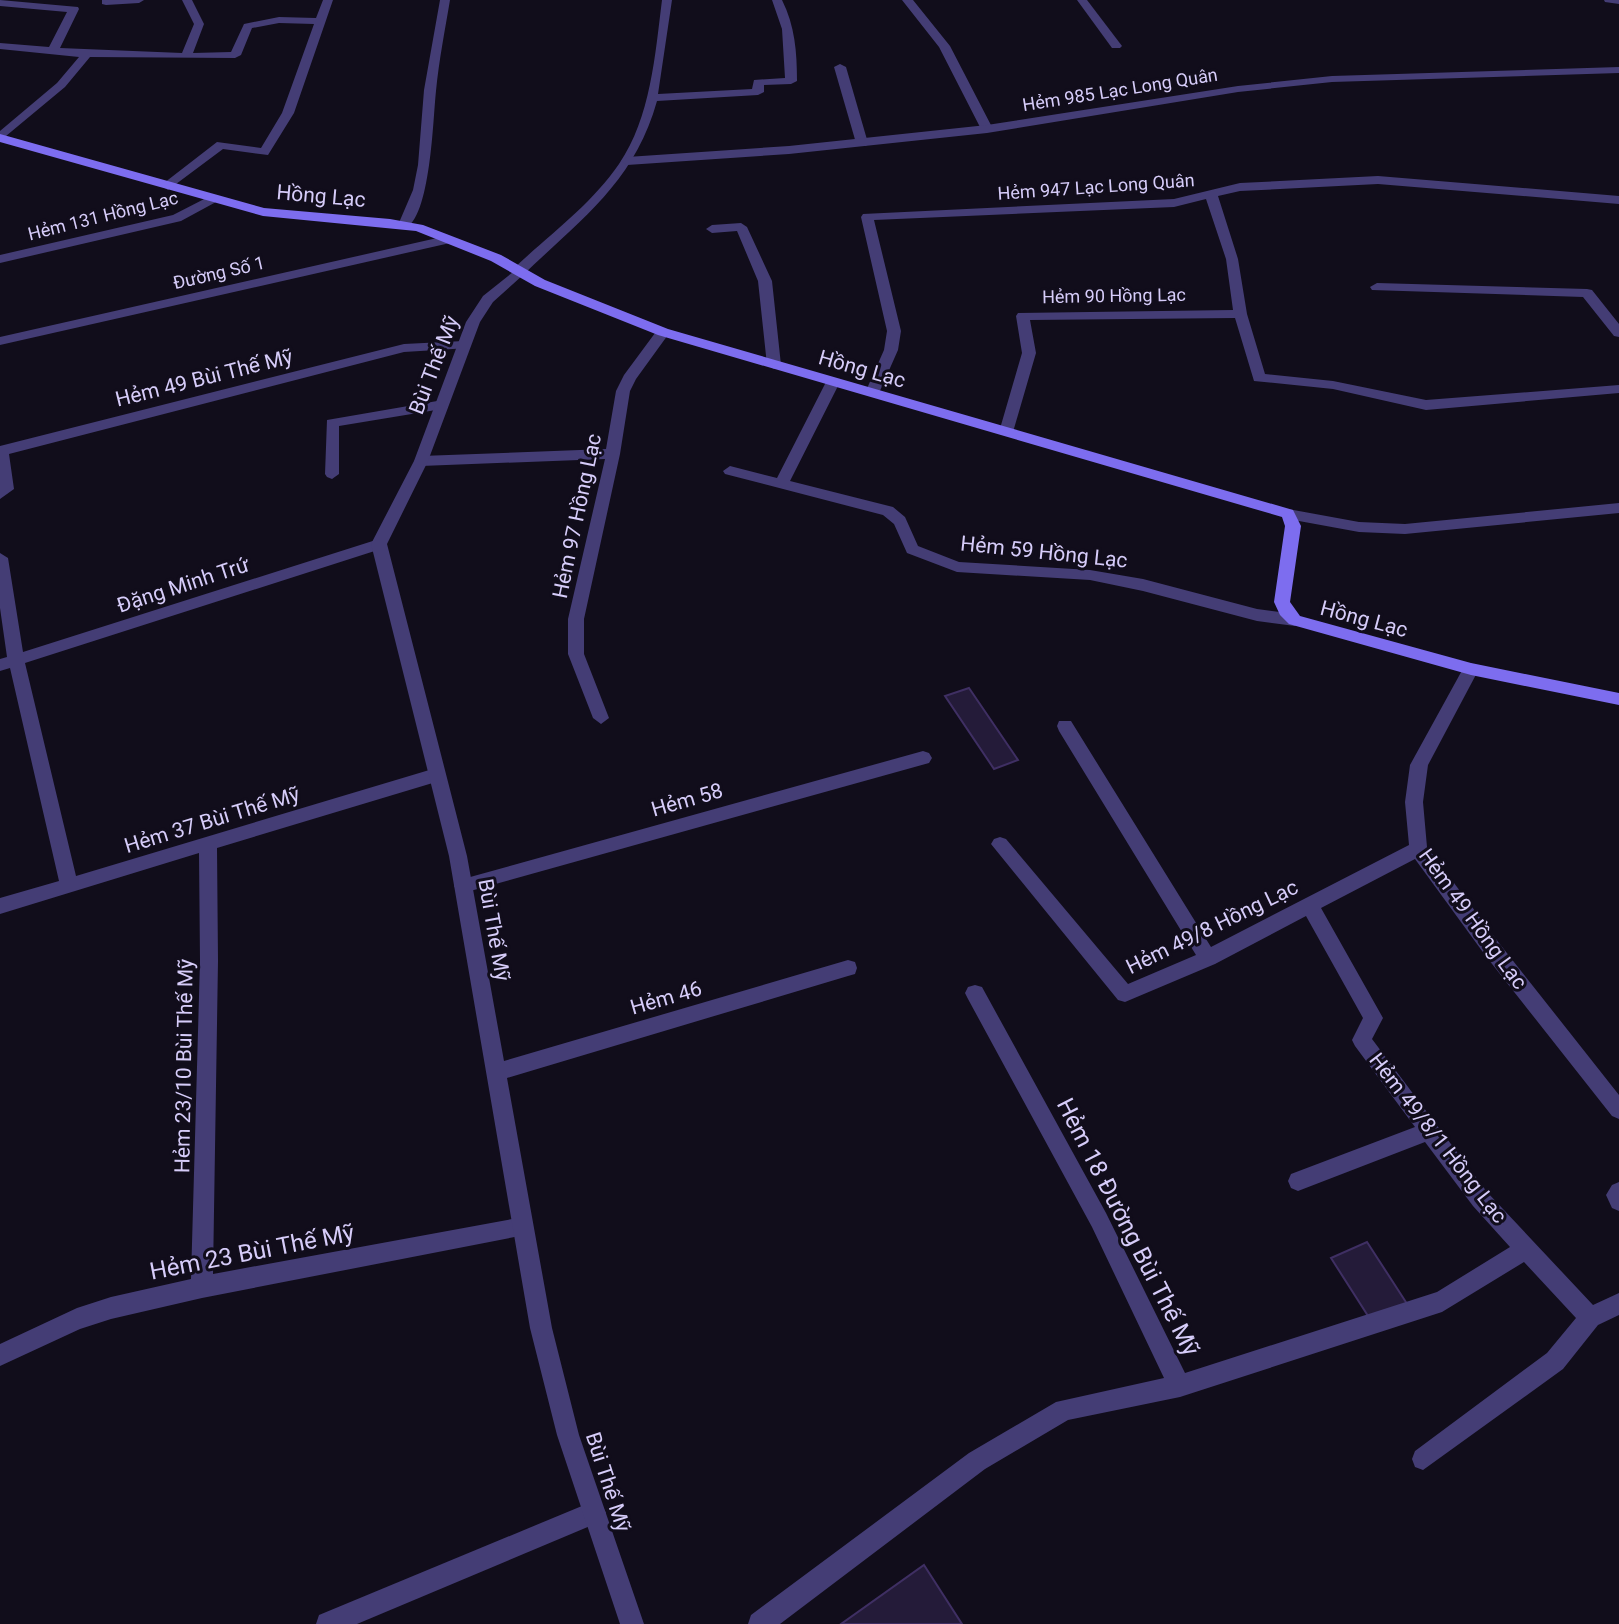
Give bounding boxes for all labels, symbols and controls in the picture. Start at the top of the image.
street label: Hẻm 985 Lạc Long Quân [1021,64,1219,115]
street label: Hẻm 947 Lạc Long Quân [997,169,1195,204]
street label: Hồng Lạc [275,180,367,212]
street label: Hẻm 131 Hồng Lạc [26,187,180,244]
street label: Đường Số 1 [171,252,267,293]
street label: Hẻm 90 Hồng Lạc [1042,284,1186,307]
street label: Bùi Thế Mỹ [404,312,464,418]
street label: Hẻm 49 Bùi Thế Mỹ [113,344,295,412]
street label: Hồng Lạc [816,345,908,393]
street label: Hẻm 97 Hồng Lạc [548,431,606,601]
street label: Hẻm 59 Hồng Lạc [959,531,1129,573]
street label: Đặng Minh Trứ [114,552,253,618]
street label: Hồng Lạc [1318,596,1410,642]
street label: Hẻm 58 [648,778,726,822]
street label: Hẻm 37 Bùi Thế Mỹ [122,782,303,858]
street label: Hẻm 49 Hồng Lạc [1414,844,1532,994]
street label: Hẻm 49/8 Hồng Lạc [1122,875,1302,979]
street label: Bùi Thế Mỹ [473,877,515,983]
street label: Hẻm 23/10 Bùi Thế Mỹ [170,959,198,1173]
street label: Hẻm 46 [627,976,705,1020]
street label: Hẻm 49/8/1 Hồng Lạc [1364,1048,1512,1228]
street label: Hẻm 18 Đường Bùi Thế Mỹ [1051,1094,1205,1361]
street label: Hẻm 23 Bùi Thế Mỹ [147,1218,357,1286]
street label: Bùi Thế Mỹ [581,1429,635,1535]

